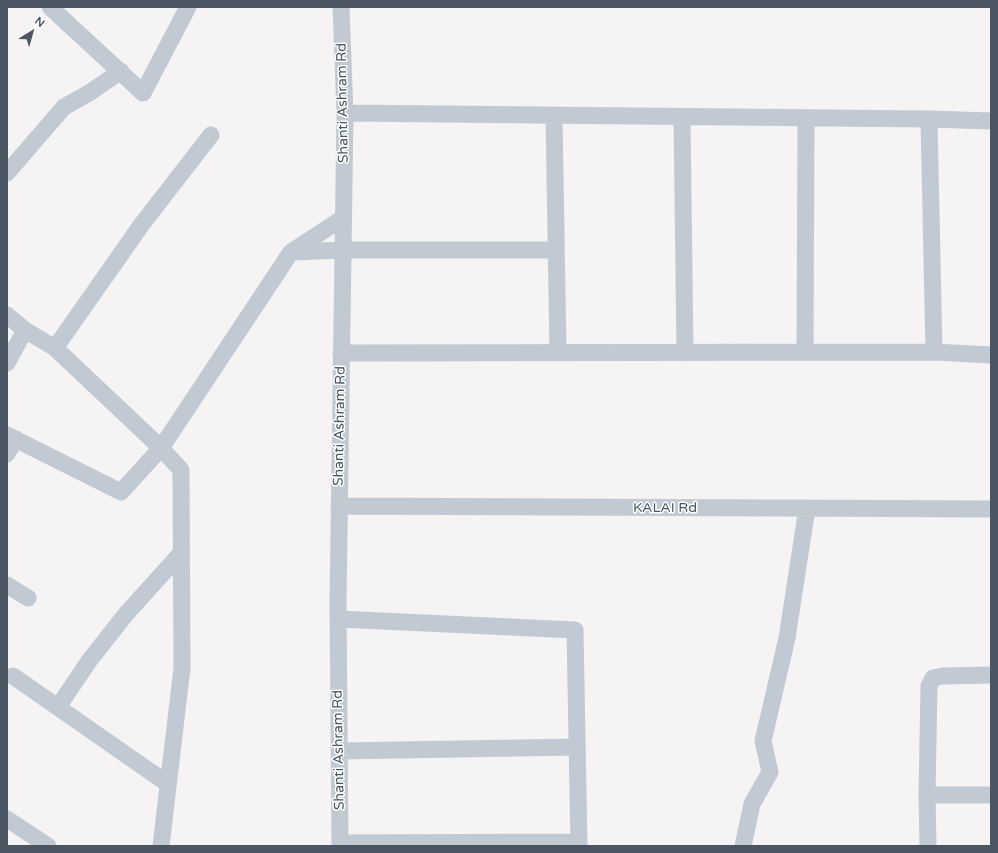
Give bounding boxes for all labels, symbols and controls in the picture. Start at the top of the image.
north arrow [12,12,52,52]
text: N [32,14,47,30]
street label: Shanti Ashram Rd [334,43,352,163]
street label: Shanti Ashram Rd [331,366,349,486]
street label: KALAI Rd [633,500,697,516]
street label: Shanti Ashram Rd [330,690,348,810]

